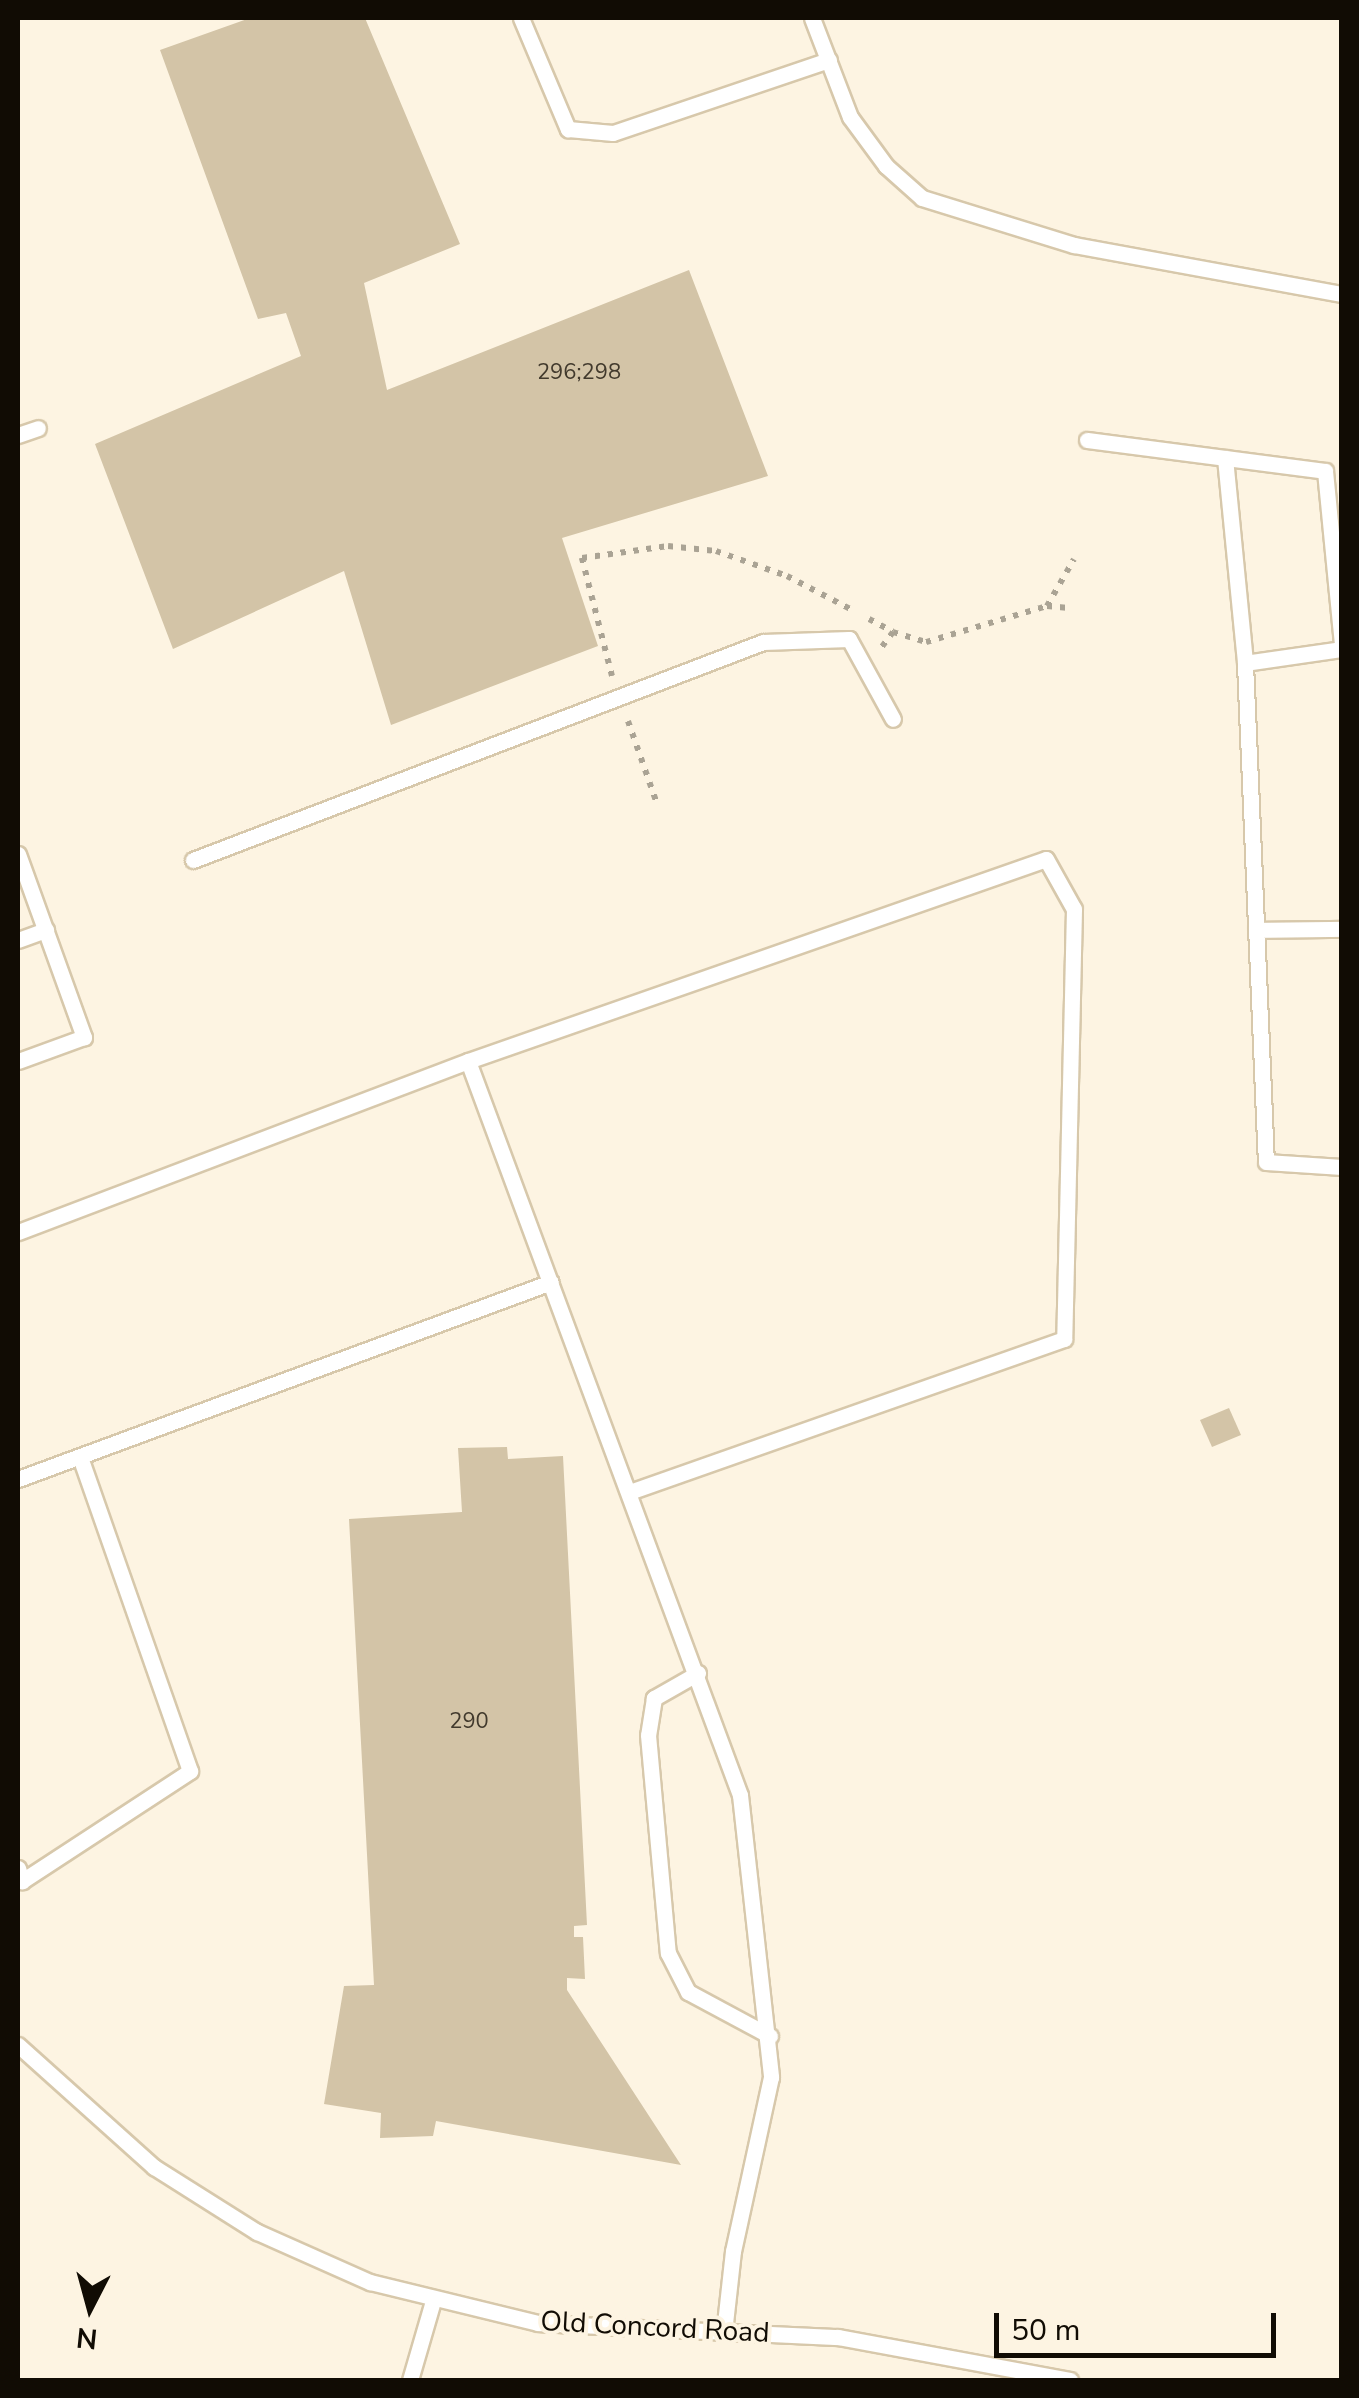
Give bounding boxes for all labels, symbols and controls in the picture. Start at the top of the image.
house number: 296;298 [537,360,621,386]
house number: 290 [449,1709,489,1735]
north arrow [40,2258,140,2358]
scale bar [999,2293,1282,2355]
street label: Old Concord Road [540,2304,770,2350]
text: 50 m [1011,2310,1080,2351]
text: N [74,2318,99,2358]

